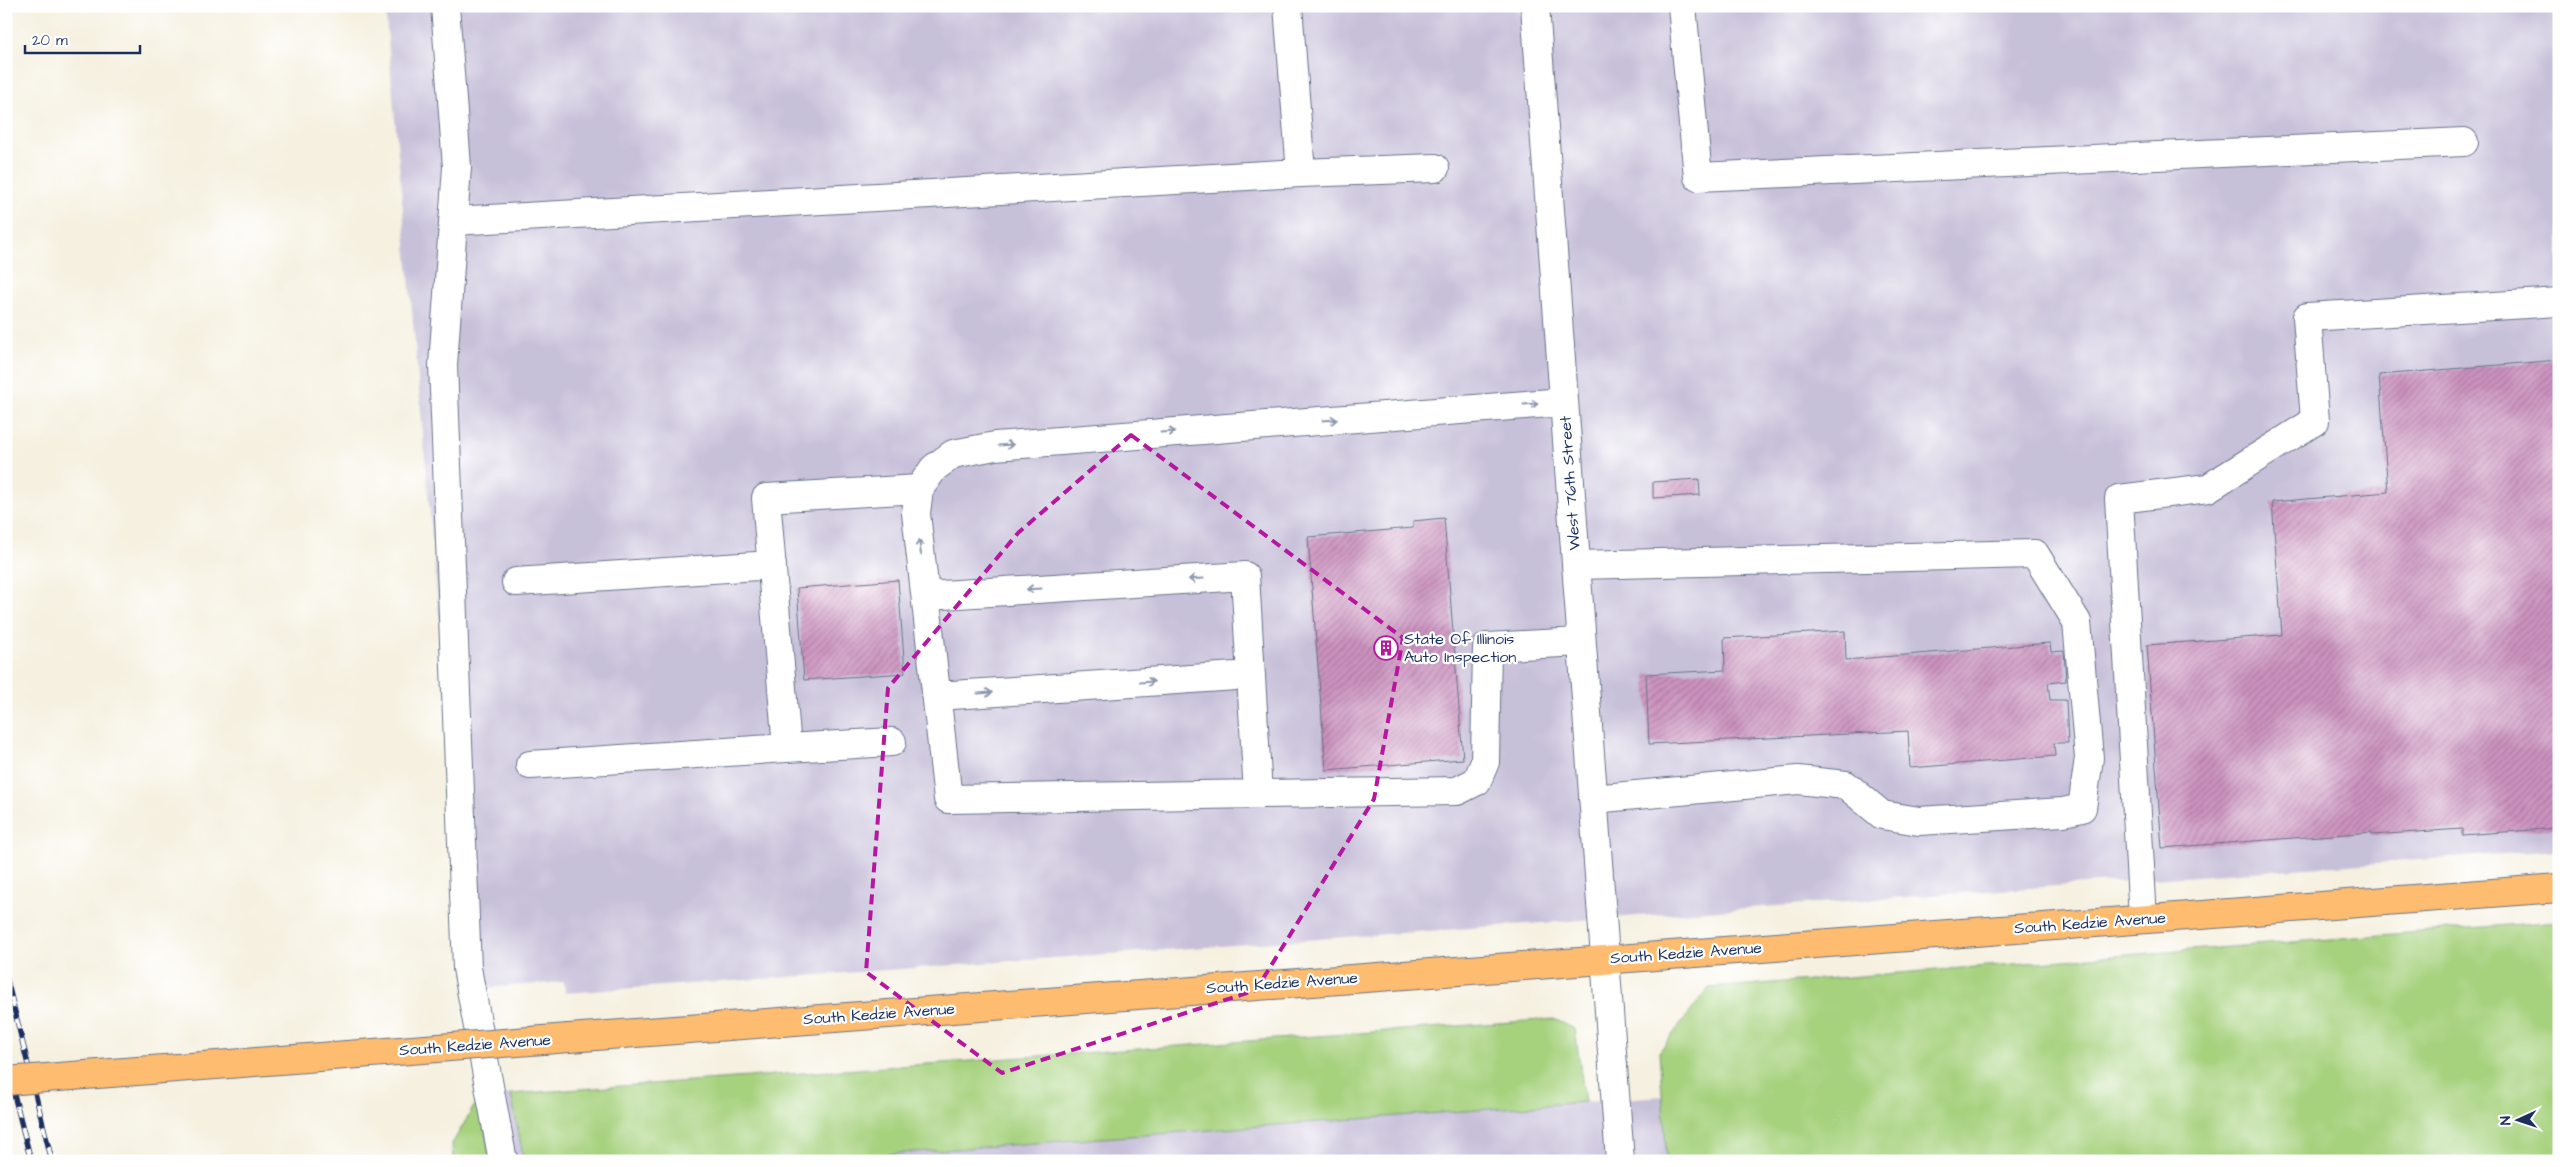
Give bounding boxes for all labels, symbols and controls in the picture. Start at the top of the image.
scale bar [25,22,140,54]
text: 20 m [32,30,68,51]
one-way arrow [1523,399,1539,409]
one-way arrow [1322,415,1338,424]
street label: West 76th Street [1554,415,1586,551]
one-way arrow [1160,428,1176,437]
one-way arrow [998,440,1014,450]
one-way arrow [915,539,925,555]
one-way arrow [1188,575,1204,584]
one-way arrow [1026,585,1042,594]
place label: State Of Illinois Auto Inspection [1404,628,1516,668]
building icon: State Of Illinois Auto Inspection [1373,635,1399,661]
one-way arrow [1139,677,1155,686]
one-way arrow [977,688,993,697]
street label: South Kedzie Avenue [2013,907,2167,939]
street label: South Kedzie Avenue [1609,937,1763,969]
street label: South Kedzie Avenue [1205,967,1359,999]
street label: South Kedzie Avenue [802,998,956,1030]
street label: South Kedzie Avenue [398,1029,552,1061]
north arrow [2492,1094,2542,1144]
text: N [2496,1116,2516,1126]

